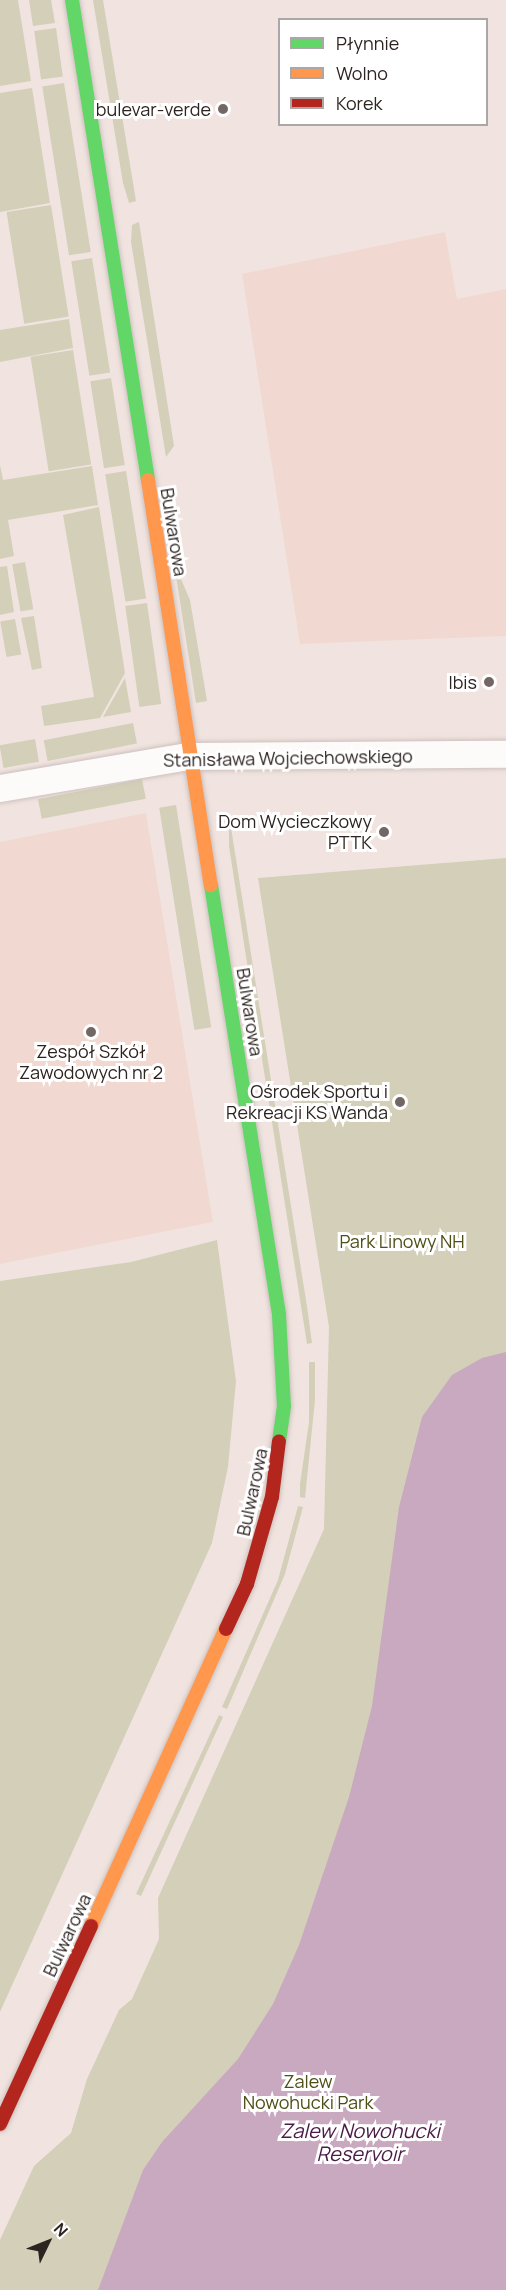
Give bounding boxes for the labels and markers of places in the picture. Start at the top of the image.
place label: bulevar-verde [96,98,211,120]
marker: bulevar-verde [216,102,230,116]
place label: Ibis [448,671,477,693]
marker: Ibis [482,675,496,689]
place label: Dom Wycieczkowy PTTK [218,811,372,854]
marker: Dom Wycieczkowy PTTK [377,825,391,839]
marker: Zespół Szkół Zawodowych nr 2 [84,1025,98,1039]
place label: Zespół Szkół Zawodowych nr 2 [19,1041,163,1084]
place label: Ośrodek Sportu i Rekreacji KS Wanda [226,1081,388,1124]
marker: Ośrodek Sportu i Rekreacji KS Wanda [393,1095,407,1109]

